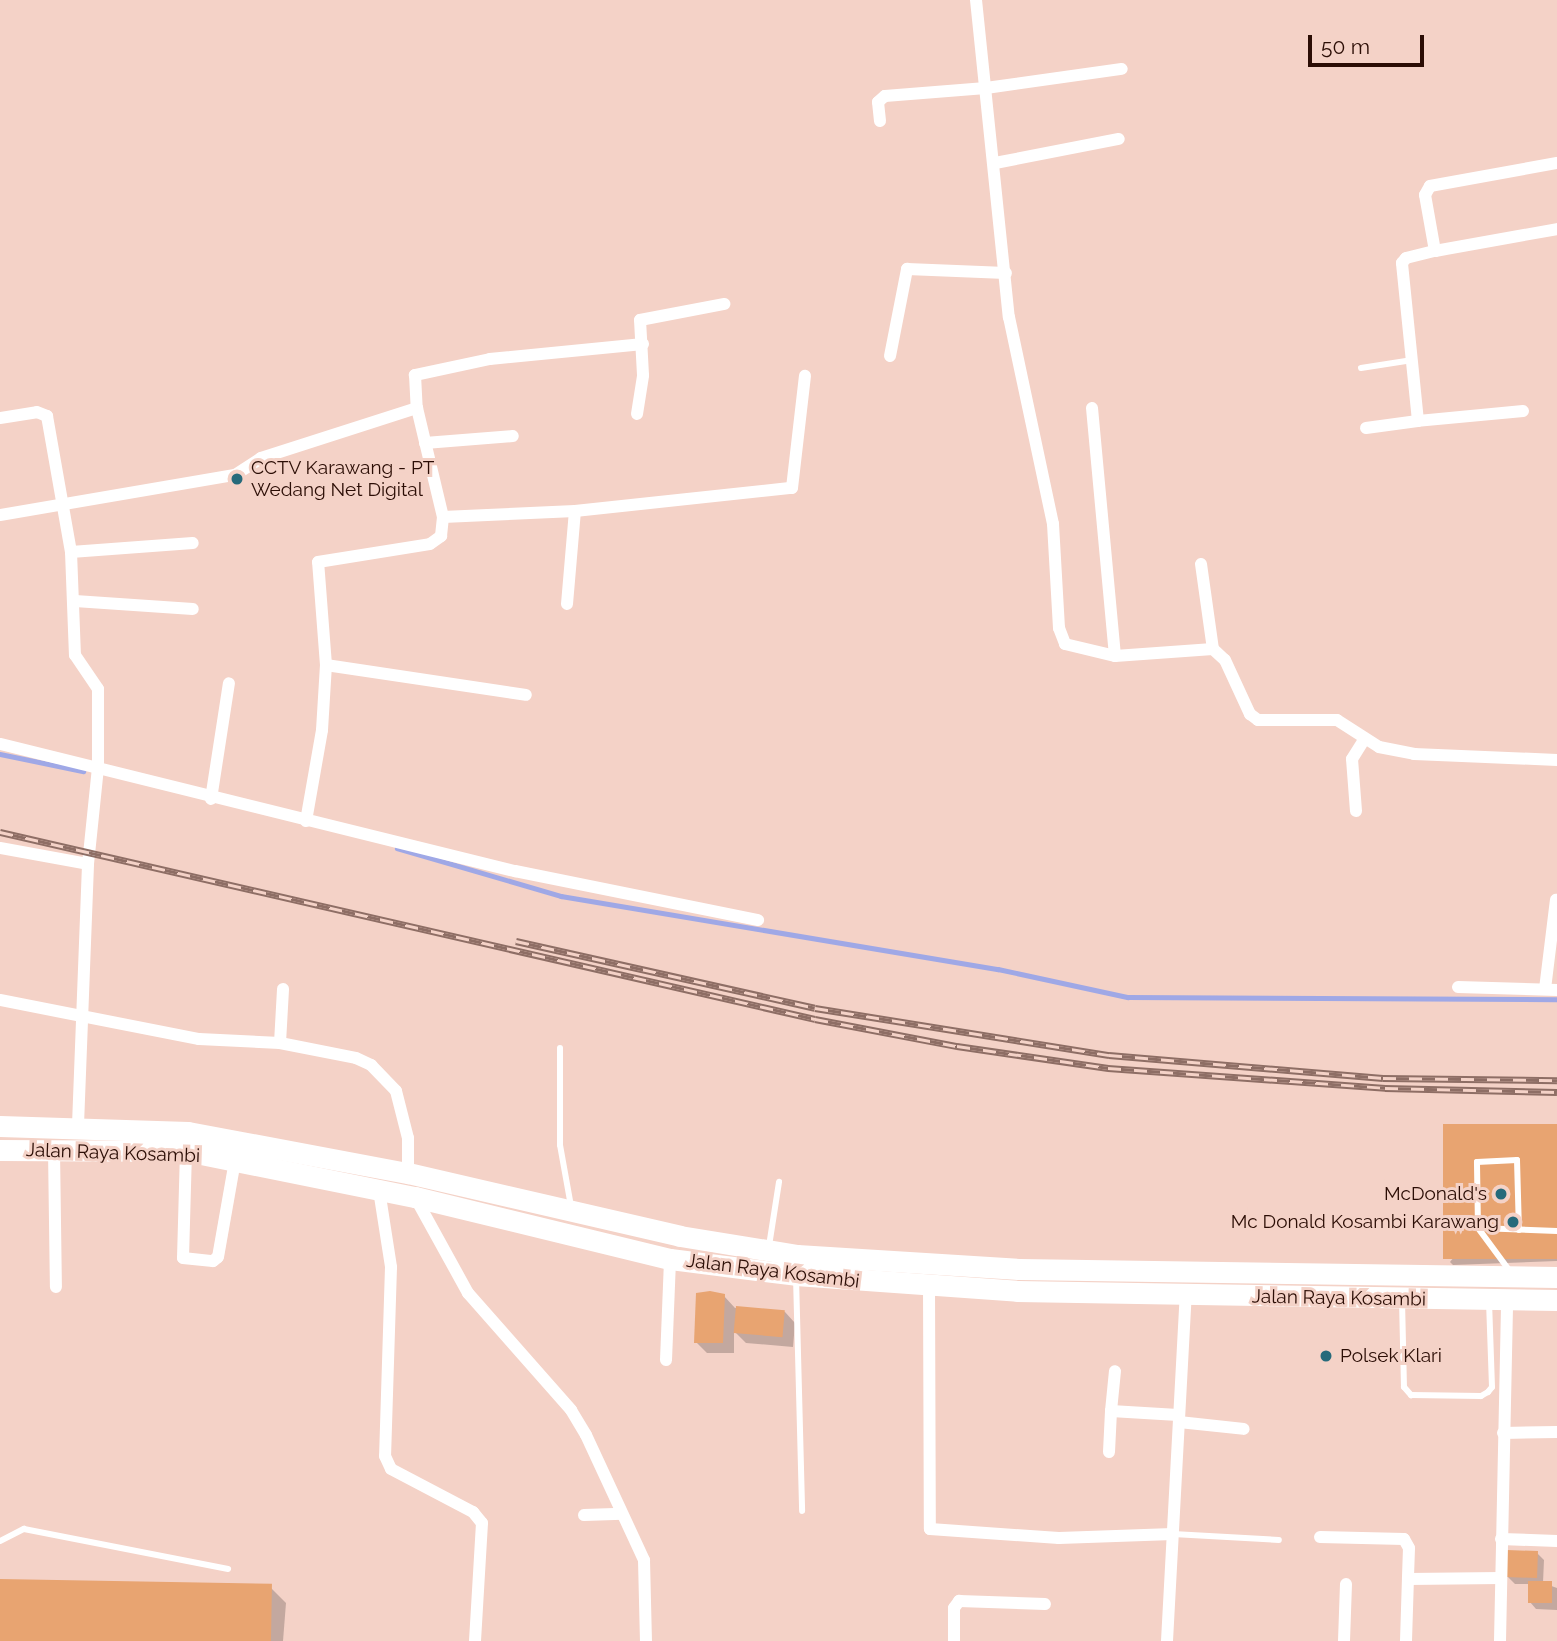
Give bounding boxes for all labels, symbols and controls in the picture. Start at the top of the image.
scale bar [1312,21,1428,65]
text: 50 m [1321,34,1370,59]
place label: CCTV Karawang - PT Wedang Net Digital [251,457,435,501]
marker: CCTV Karawang - PT Wedang Net Digital [229,471,245,487]
street label: Jalan Raya Kosambi [26,1139,200,1167]
place label: McDonald's [1384,1183,1487,1205]
marker: McDonald's [1493,1186,1509,1202]
place label: Mc Donald Kosambi Karawang [1231,1211,1499,1233]
marker: Mc Donald Kosambi Karawang [1505,1214,1521,1230]
street label: Jalan Raya Kosambi [685,1249,861,1293]
street label: Jalan Raya Kosambi [1252,1285,1426,1311]
place label: Polsek Klari [1340,1345,1442,1367]
marker: Polsek Klari [1318,1348,1334,1364]

